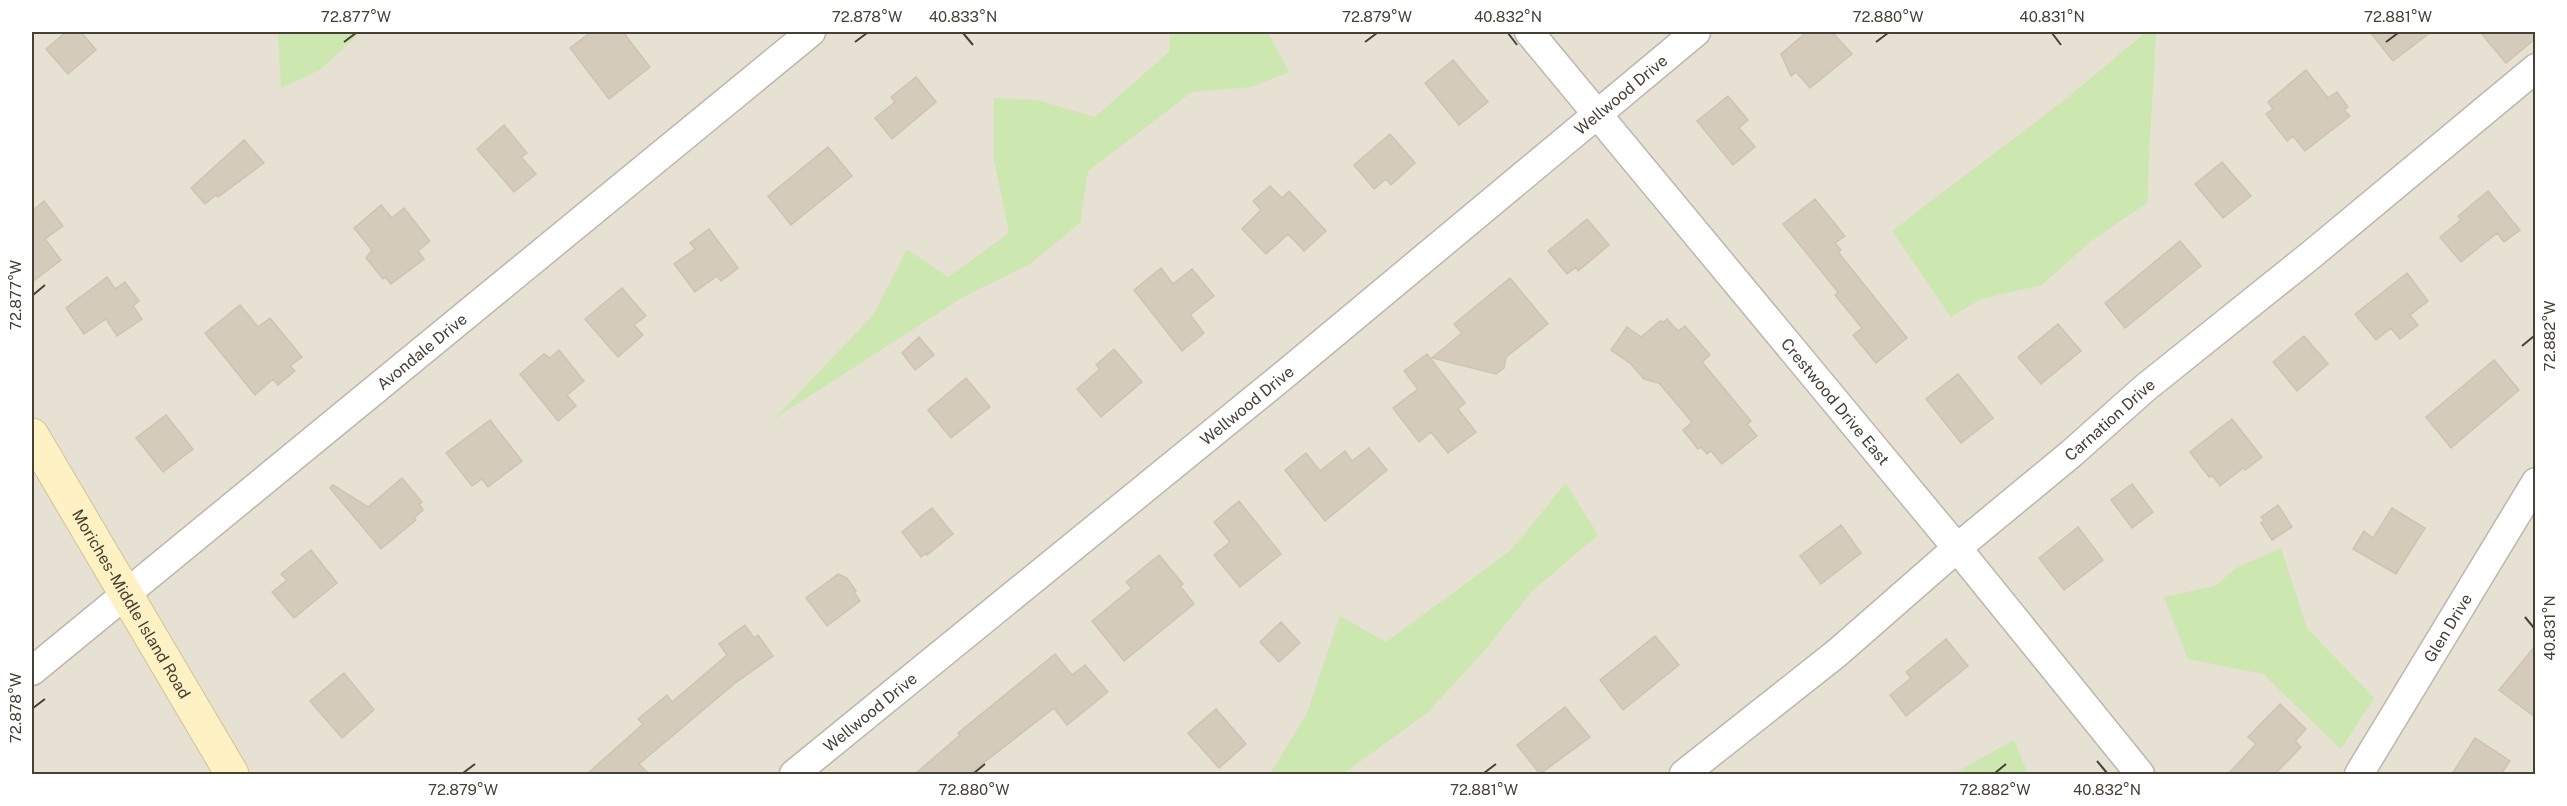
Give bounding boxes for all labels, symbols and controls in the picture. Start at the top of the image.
text: 72.877°W [321,8,391,25]
text: 72.878°W [832,8,902,25]
text: 40.833°N [929,8,997,25]
text: 72.879°W [1342,8,1412,25]
text: 40.832°N [1474,8,1542,25]
text: 72.880°W [1852,8,1924,25]
text: 40.831°N [2019,8,2085,25]
text: 72.881°W [2364,8,2432,25]
street label: Wellwood Drive [1570,51,1671,139]
text: 72.877°W [7,260,24,330]
text: 72.882°W [2541,301,2558,371]
street label: Avondale Drive [373,309,470,394]
street label: Crestwood Drive East [1777,334,1894,469]
street label: Wellwood Drive [1196,362,1297,449]
street label: Carnation Drive [2061,374,2159,465]
street label: Moriches-Middle Island Road [68,506,195,702]
street label: Glen Drive [2420,590,2476,666]
text: 40.831°N [2541,595,2558,661]
street label: Wellwood Drive [819,668,921,756]
text: 72.878°W [7,673,24,743]
text: 72.879°W [428,781,498,798]
text: 72.880°W [938,781,1010,798]
text: 72.881°W [1450,781,1518,798]
text: 72.882°W [1960,781,2030,798]
text: 40.832°N [2073,781,2141,798]

